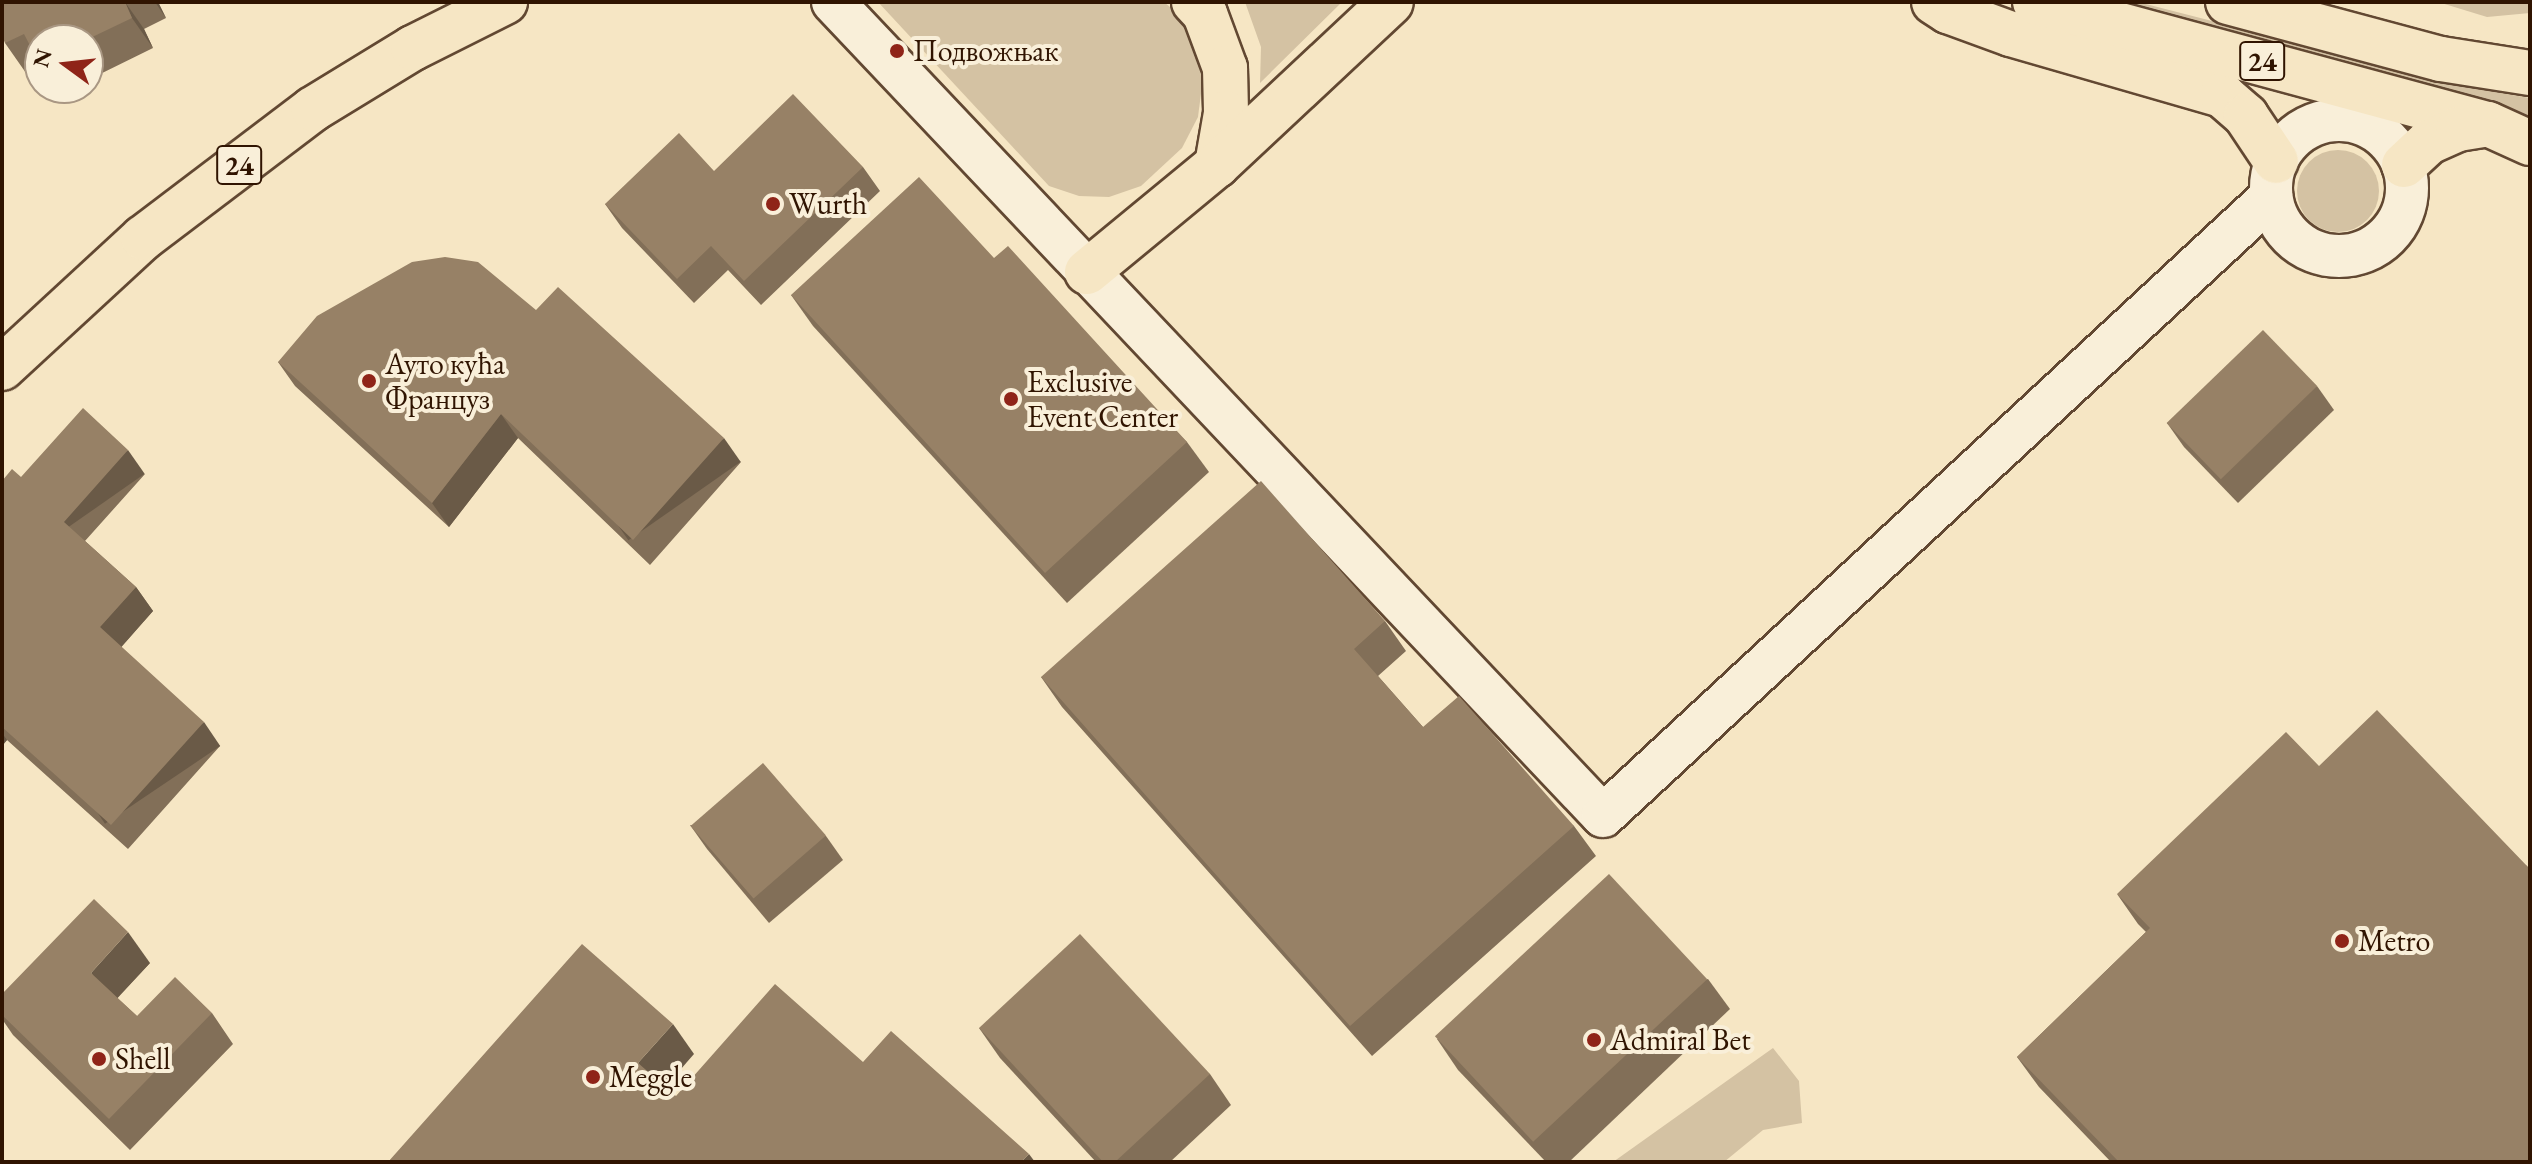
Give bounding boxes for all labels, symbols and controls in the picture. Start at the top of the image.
north arrow [24,24,104,104]
place label: Подвожњак [913,33,1059,69]
road number: 24 [2238,37,2286,85]
marker: Подвожњак [888,42,906,60]
text: N [26,46,59,71]
road number: 24 [215,141,263,189]
place label: Wurth [789,186,867,222]
marker: Wurth [764,195,782,213]
place label: Ауто кућа Француз [385,346,505,416]
place label: Exclusive Event Center [1027,364,1178,434]
marker: Ауто кућа Француз [360,372,378,390]
marker: Exclusive Event Center [1002,390,1020,408]
place label: Metro [2358,923,2430,959]
marker: Metro [2333,932,2351,950]
place label: Admiral Bet [1610,1022,1751,1058]
marker: Admiral Bet [1585,1031,1603,1049]
place label: Shell [115,1041,170,1077]
marker: Shell [90,1050,108,1068]
place label: Meggle [609,1059,692,1095]
marker: Meggle [584,1068,602,1086]

